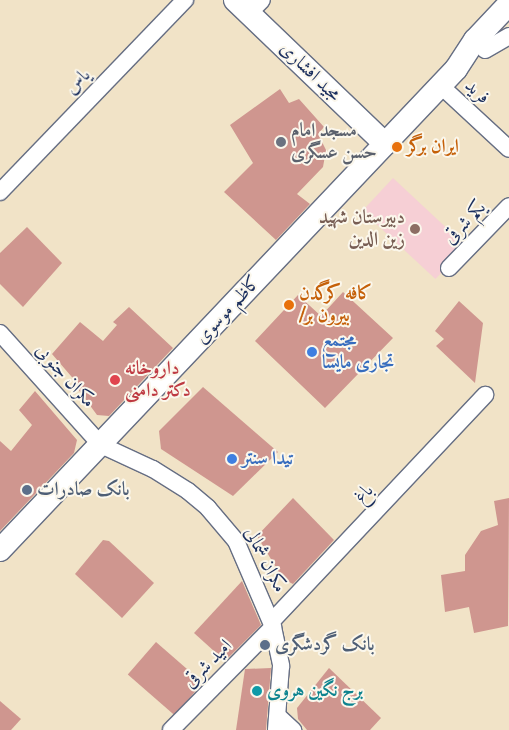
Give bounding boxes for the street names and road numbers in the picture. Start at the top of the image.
street label: مجید افشاری [275,37,345,107]
street label: یاس [60,64,96,100]
street label: فرید [460,75,494,109]
street label: یکم شرقی [439,197,491,249]
street label: کاظم موسوی [191,271,265,349]
street label: مکران جنوبی [30,339,100,413]
street label: باغ [349,480,379,508]
street label: مکران شمالی [239,524,291,596]
street label: امید شرقی [179,635,237,693]

